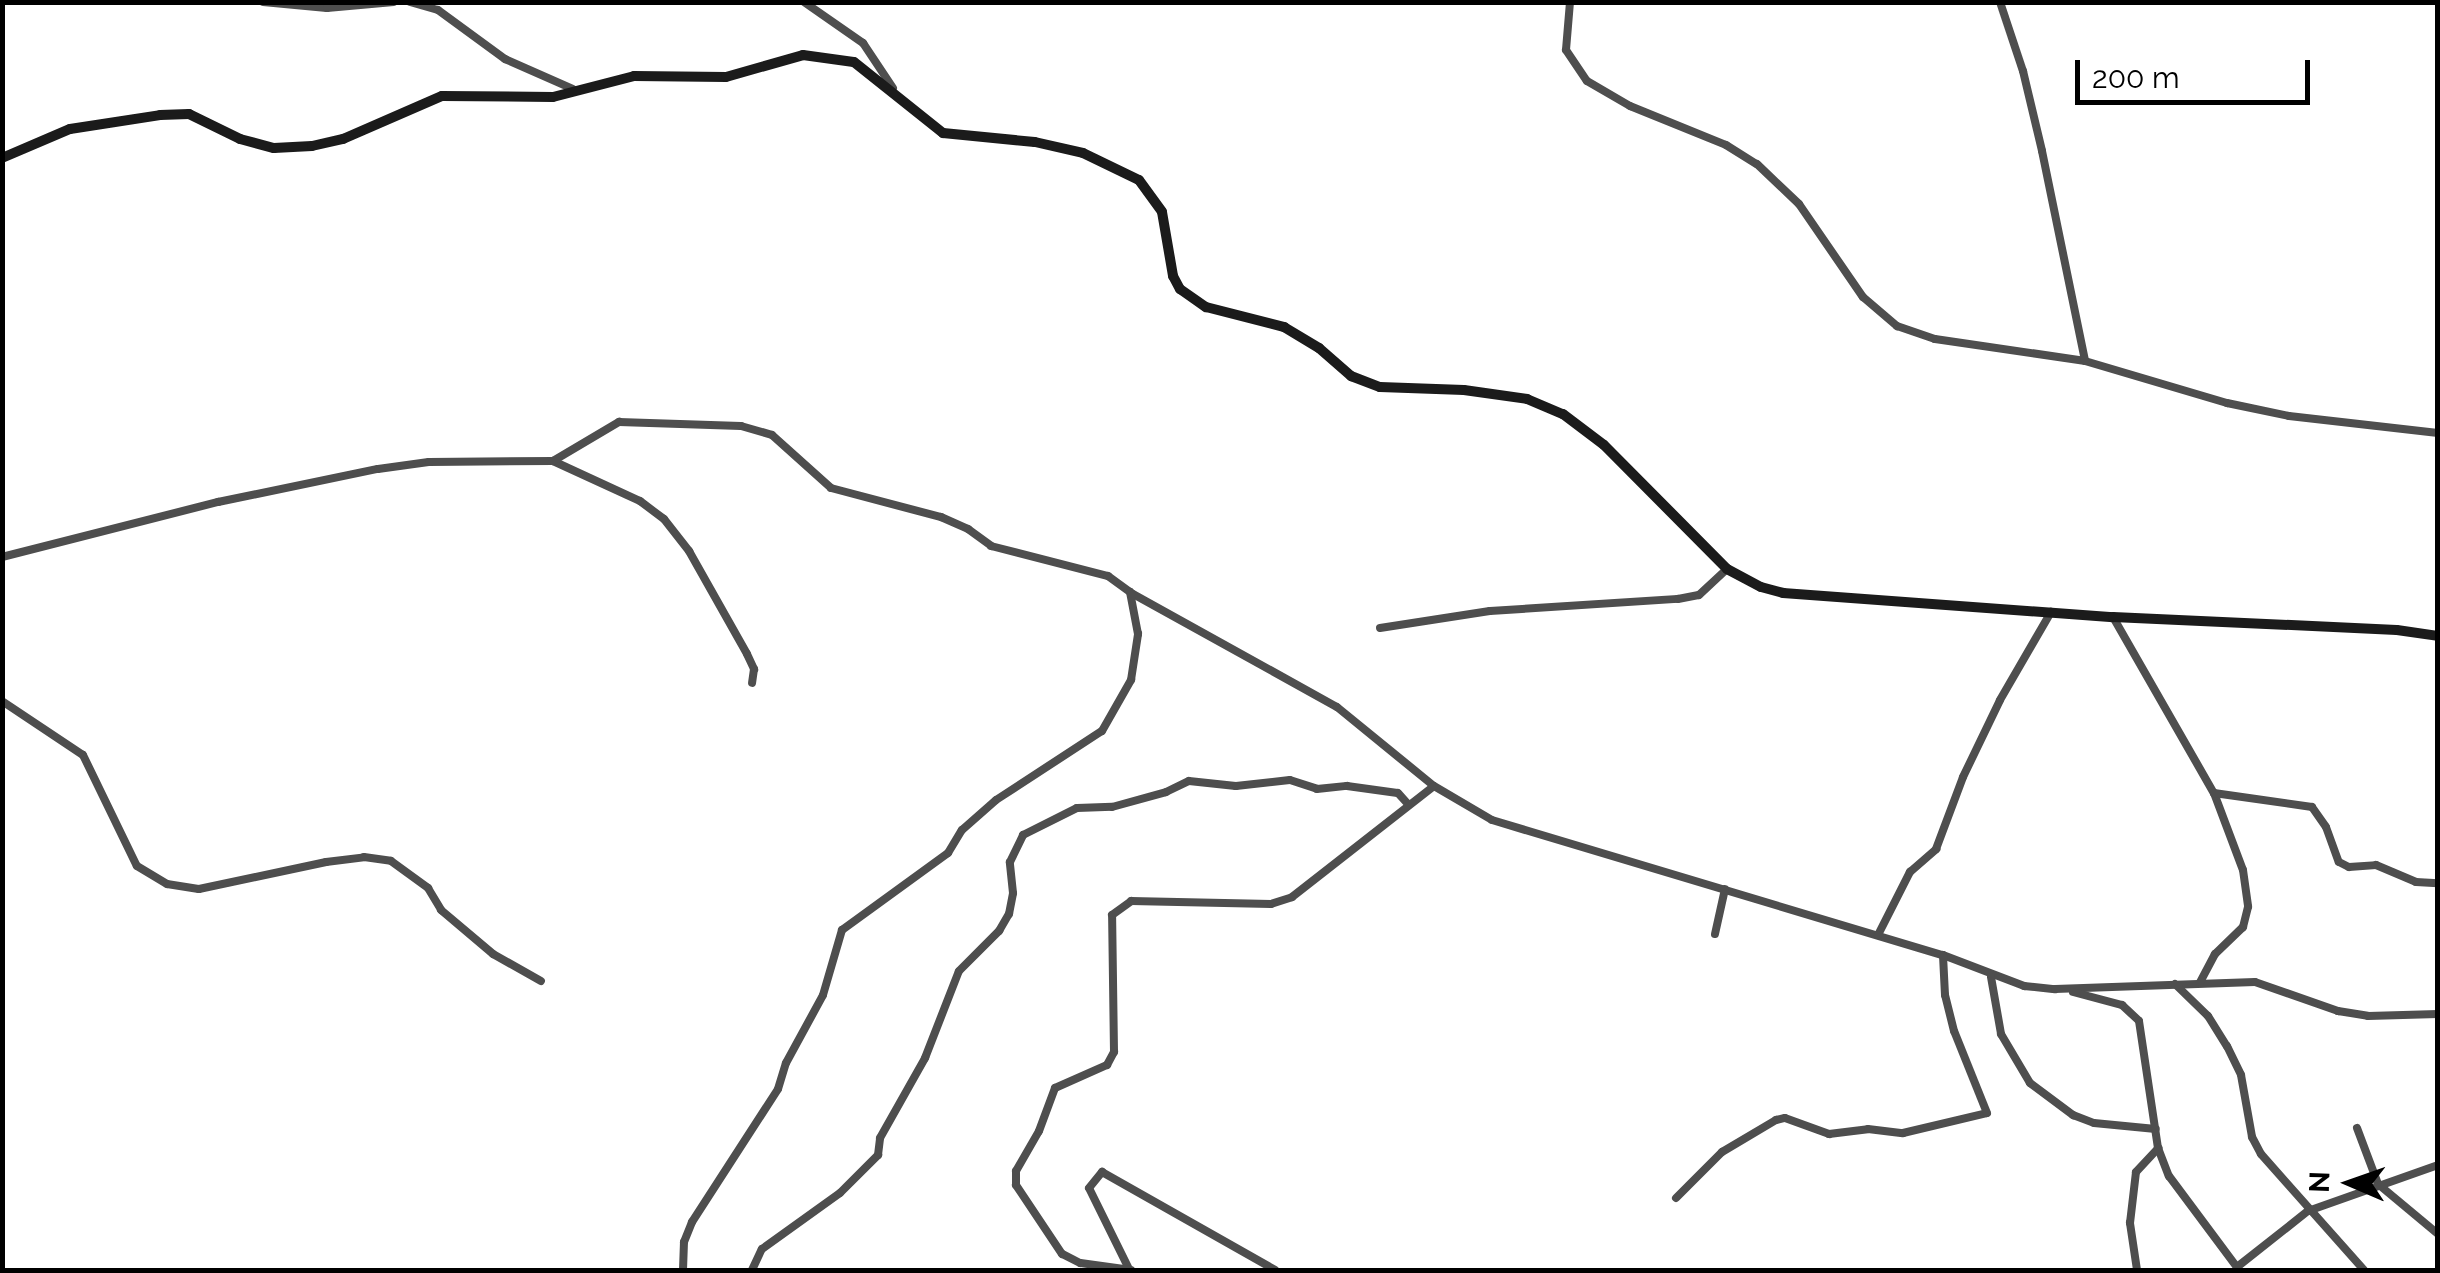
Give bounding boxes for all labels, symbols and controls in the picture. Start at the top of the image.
scale bar [2080,40,2315,102]
text: 200 m [2092,60,2180,95]
north arrow [2300,1133,2400,1233]
text: N [2303,1171,2336,1193]

